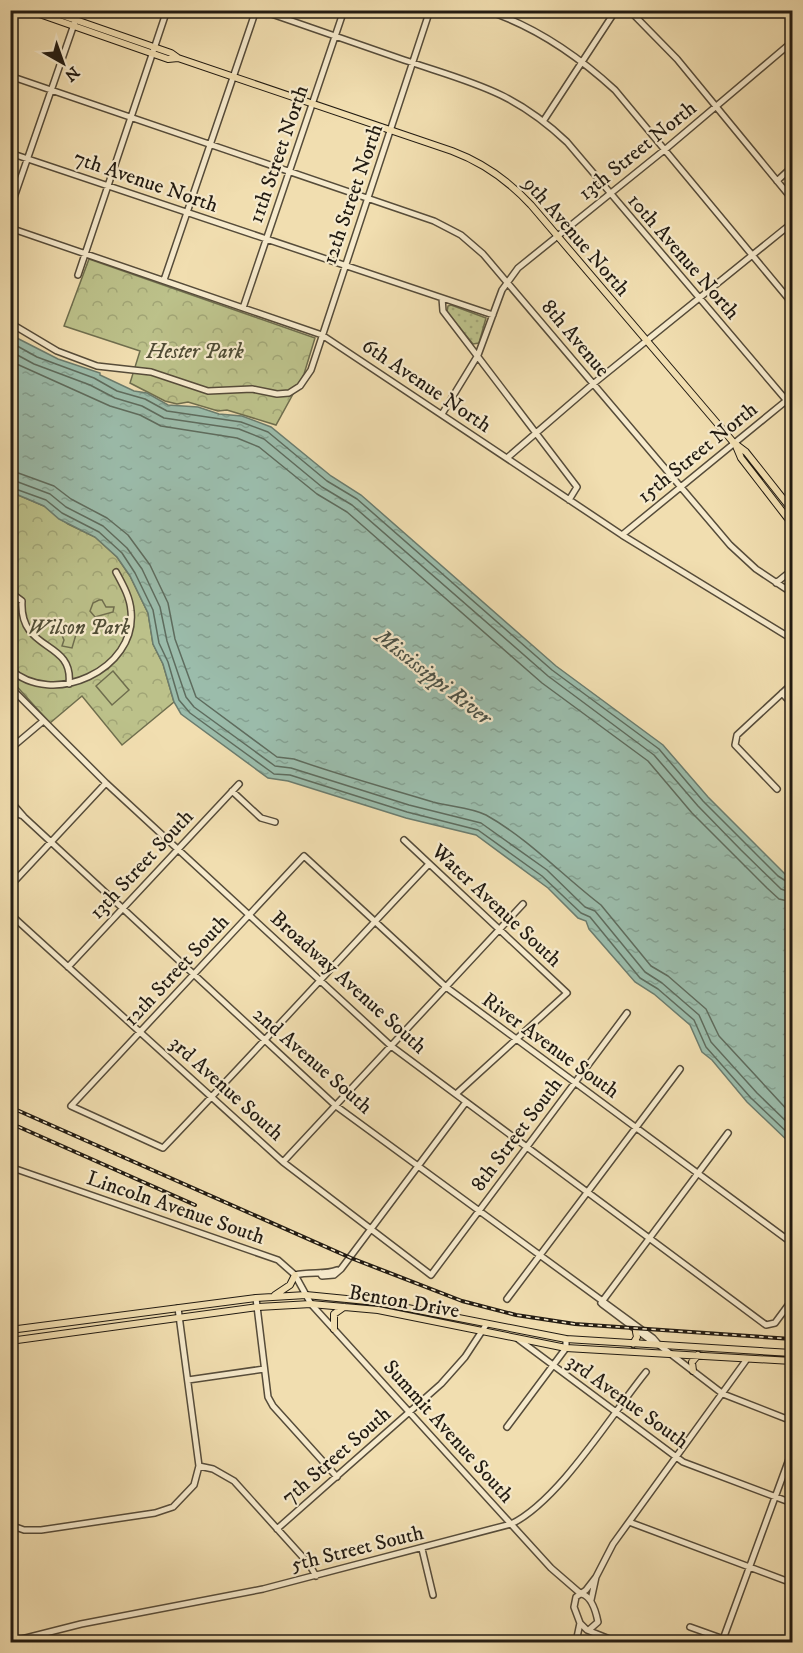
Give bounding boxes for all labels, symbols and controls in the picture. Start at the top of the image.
north arrow [33,33,93,93]
text: N [61,62,83,86]
street label: 11th Street North [243,82,315,227]
street label: 13th Street North [573,95,702,206]
street label: 12th Street North [317,121,389,268]
street label: 7th Avenue North [70,145,221,219]
street label: 9th Avenue North [516,171,635,302]
street label: 10th Avenue North [621,188,745,325]
street label: 8th Avenue [535,295,615,383]
street label: 6th Avenue North [357,333,496,439]
park label: Hester Park [145,339,244,365]
street label: 15th Street North [632,396,763,509]
park label: Wilson Park [28,615,130,641]
water label: Mississippi River [368,622,498,732]
street label: 13th Street South [84,804,199,925]
street label: Water Avenue South [425,838,567,973]
street label: Broadway Avenue South [265,906,432,1060]
street label: 12th Street South [118,909,235,1032]
street label: River Avenue South [477,987,624,1104]
street label: 2nd Avenue South [247,1002,378,1120]
street label: 3rd Avenue South [164,1031,289,1147]
street label: 8th Street South [465,1072,568,1197]
street label: Lincoln Avenue South [83,1165,268,1251]
street label: Benton Drive [346,1279,462,1325]
street label: 3rd Avenue South [561,1349,694,1455]
street label: Summit Avenue South [377,1355,519,1509]
street label: 7th Street South [277,1401,397,1510]
street label: 5th Street South [288,1520,426,1578]

